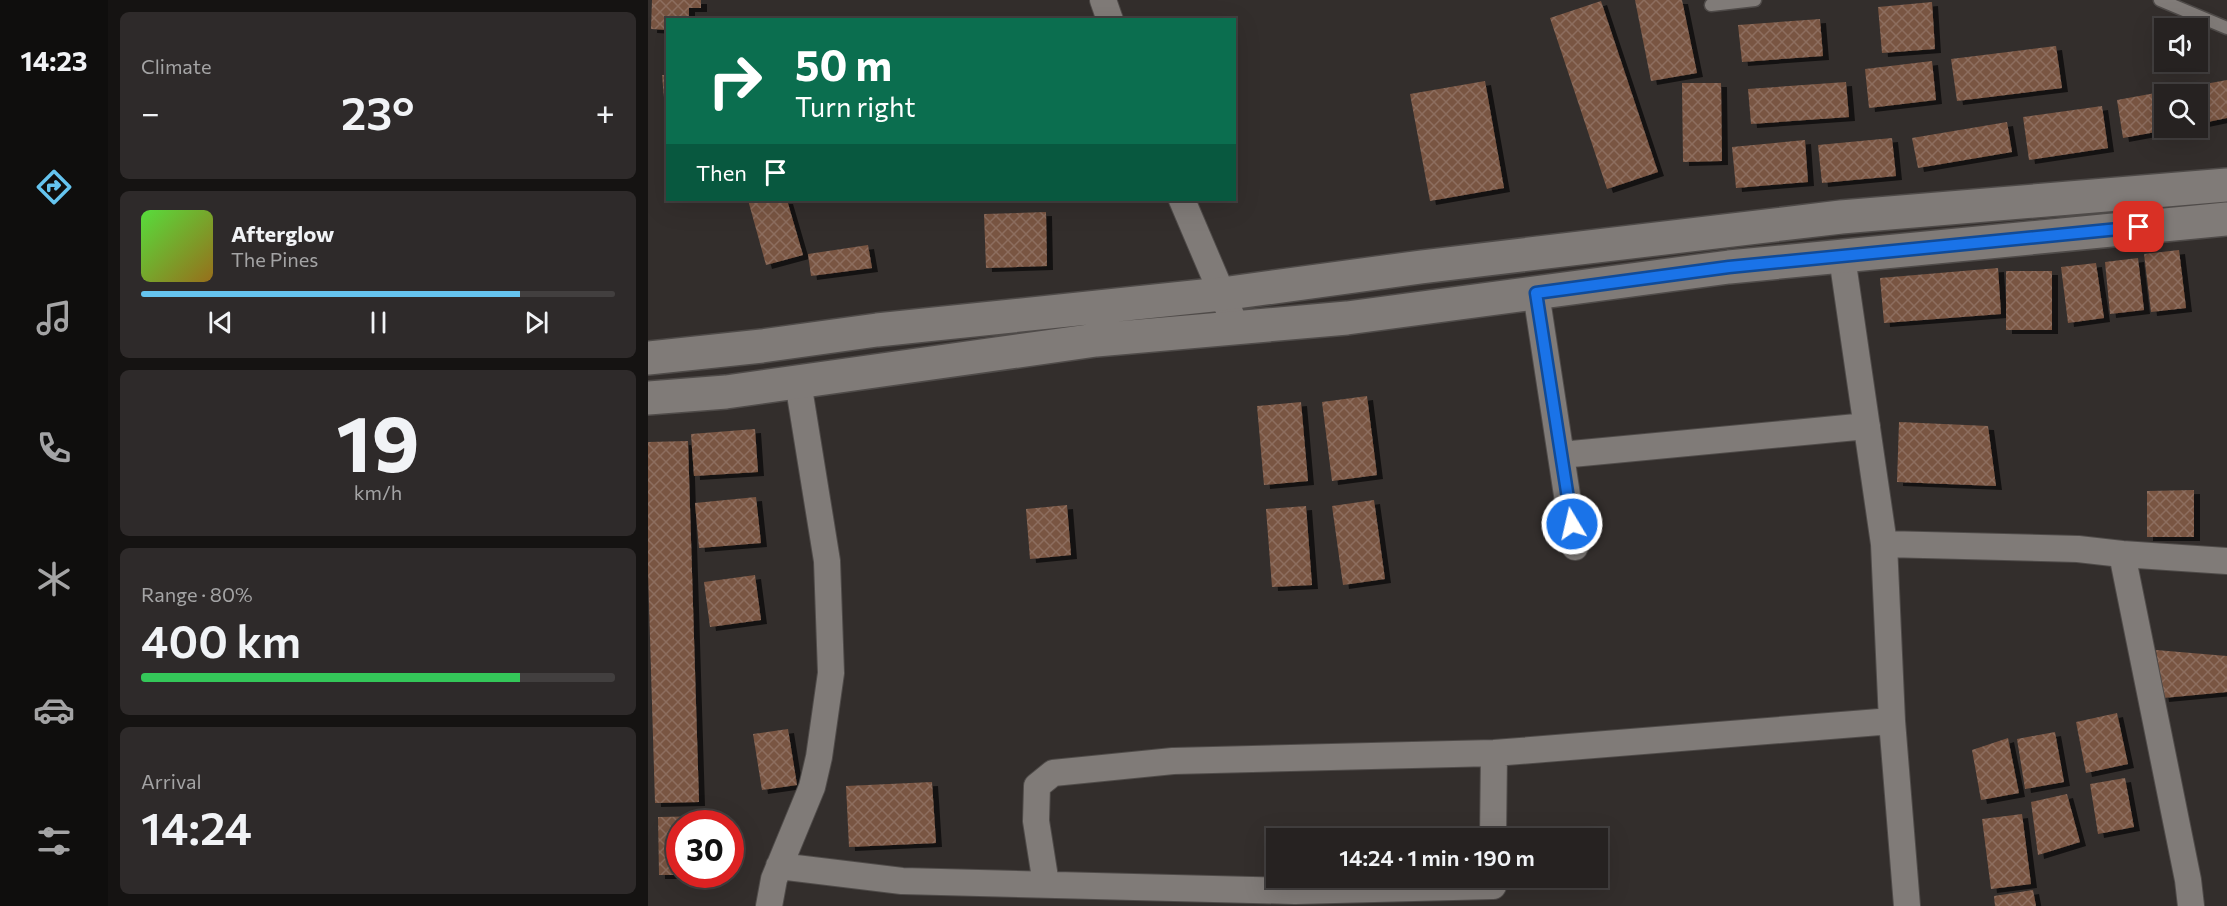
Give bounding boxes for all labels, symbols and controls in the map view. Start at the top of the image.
map controls [2154,18,2208,138]
button: sound [2154,18,2208,72]
text: 50 m [795,38,892,90]
icon: right [696,42,774,120]
text: 14:23 [20,44,88,77]
text: Climate [141,54,211,78]
text: 23° [341,84,414,139]
button: search [2154,84,2208,138]
text: Turn right [795,90,915,123]
text: − [141,91,160,132]
text: + [596,91,615,132]
icon: arrive [759,156,792,189]
text: Then [696,159,747,186]
icon: directions [33,166,75,208]
pin [2113,201,2164,252]
icon: arrive [2122,210,2155,243]
text: Afterglow [231,220,334,247]
text: The Pines [231,247,318,271]
icon: music [33,297,75,339]
icon: previous [204,306,237,339]
icon: pause [362,306,395,339]
icon: next [520,306,553,339]
text: 19 [336,393,420,488]
icon: phone [33,427,75,469]
text: km/h [354,480,402,504]
position arrow [1540,492,1604,556]
icon: climate [33,558,75,600]
text: Range · 80% [141,582,253,606]
text: 400 km [141,612,301,667]
icon: car [33,689,75,731]
text: Arrival [141,769,202,793]
text: 14:24 [141,799,252,854]
speed limit sign: 30 [666,810,744,888]
icon: filters [33,820,75,862]
text: 14:24 · 1 min · 190 m [1339,844,1535,871]

